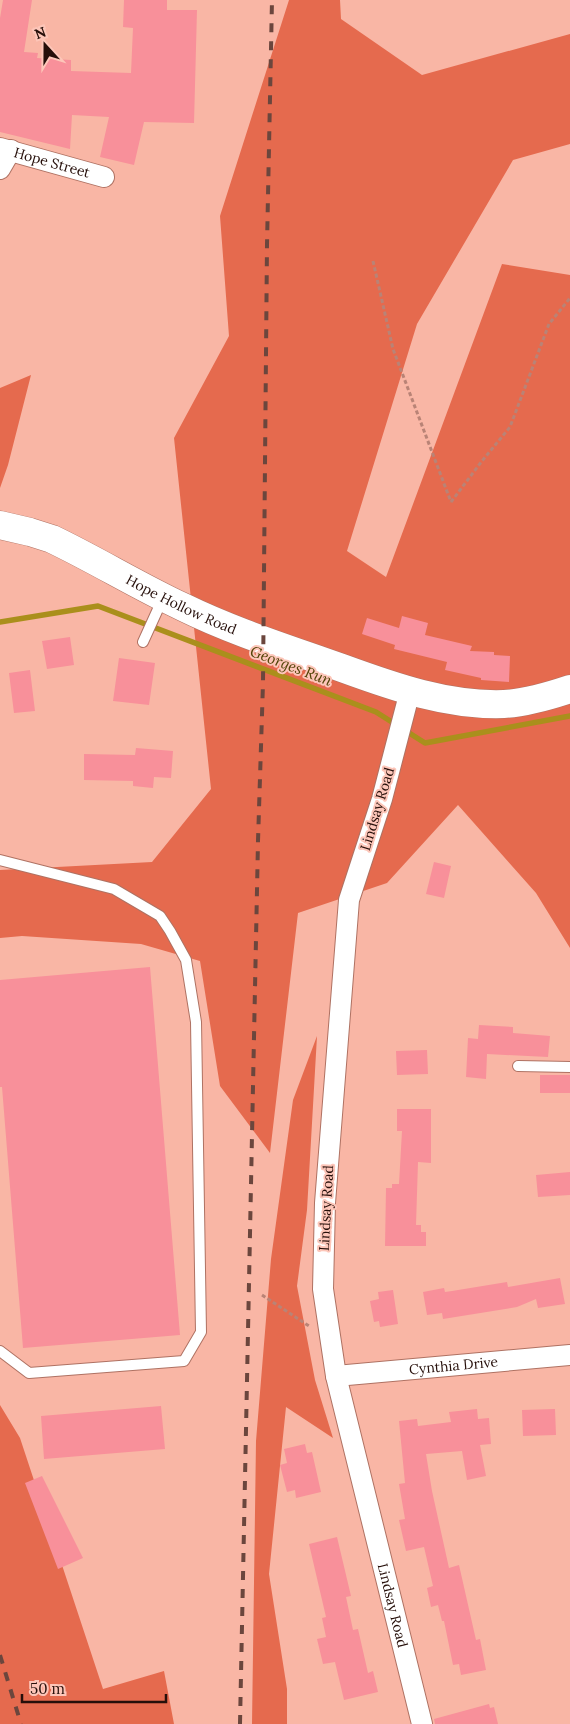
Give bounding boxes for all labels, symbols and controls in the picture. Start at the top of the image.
north arrow [20,20,70,70]
text: N [32,22,49,43]
street label: Hope Street [12,143,93,182]
street label: Hope Hollow Road [123,571,239,638]
water label: Georges Run [248,641,335,690]
street label: Lindsay Road [356,765,398,853]
street label: Lindsay Road [315,1165,337,1251]
street label: Cynthia Drive [408,1352,499,1378]
street label: Lindsay Road [374,1561,412,1649]
scale bar [22,1672,166,1704]
text: 50 m [30,1679,65,1698]

